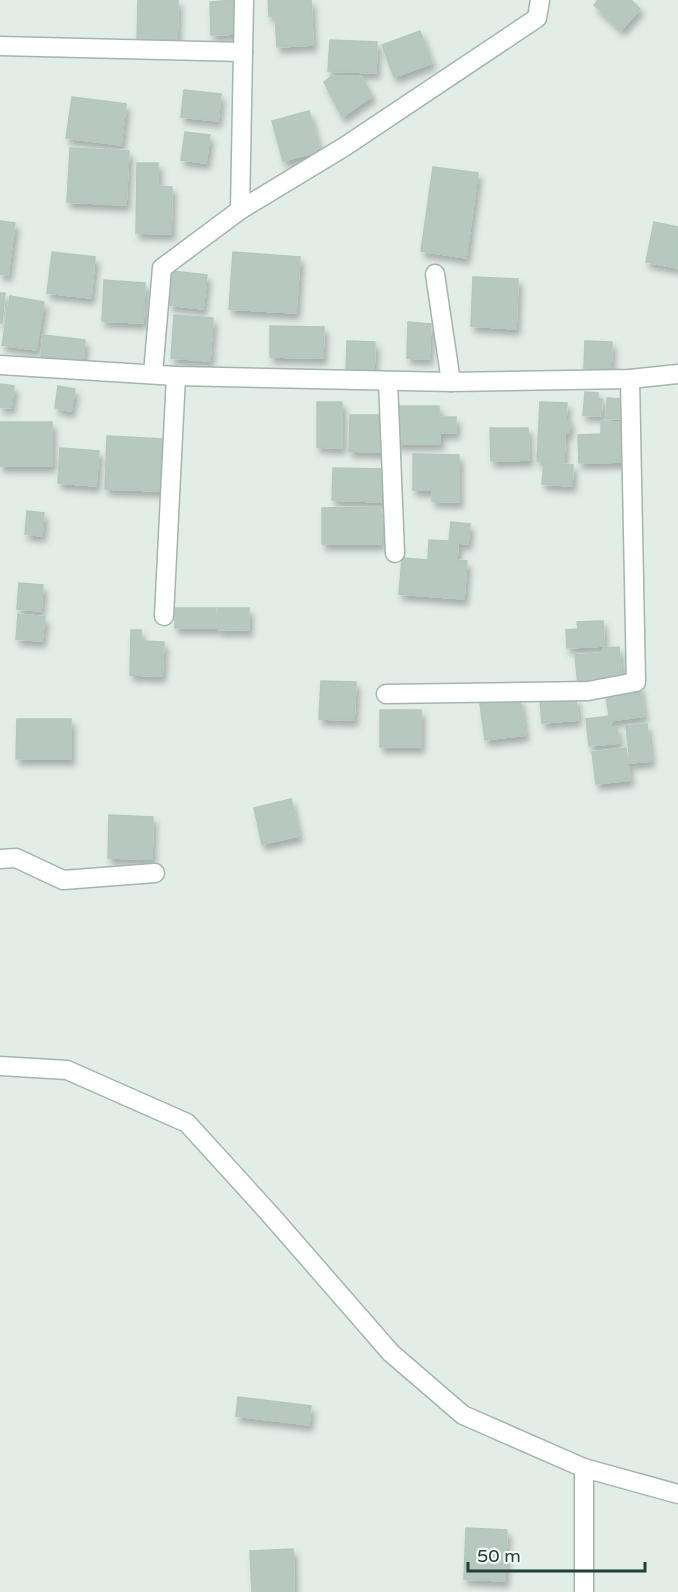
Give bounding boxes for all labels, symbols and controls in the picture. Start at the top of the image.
scale bar [468,1535,645,1573]
text: 50 m [477,1545,521,1567]

